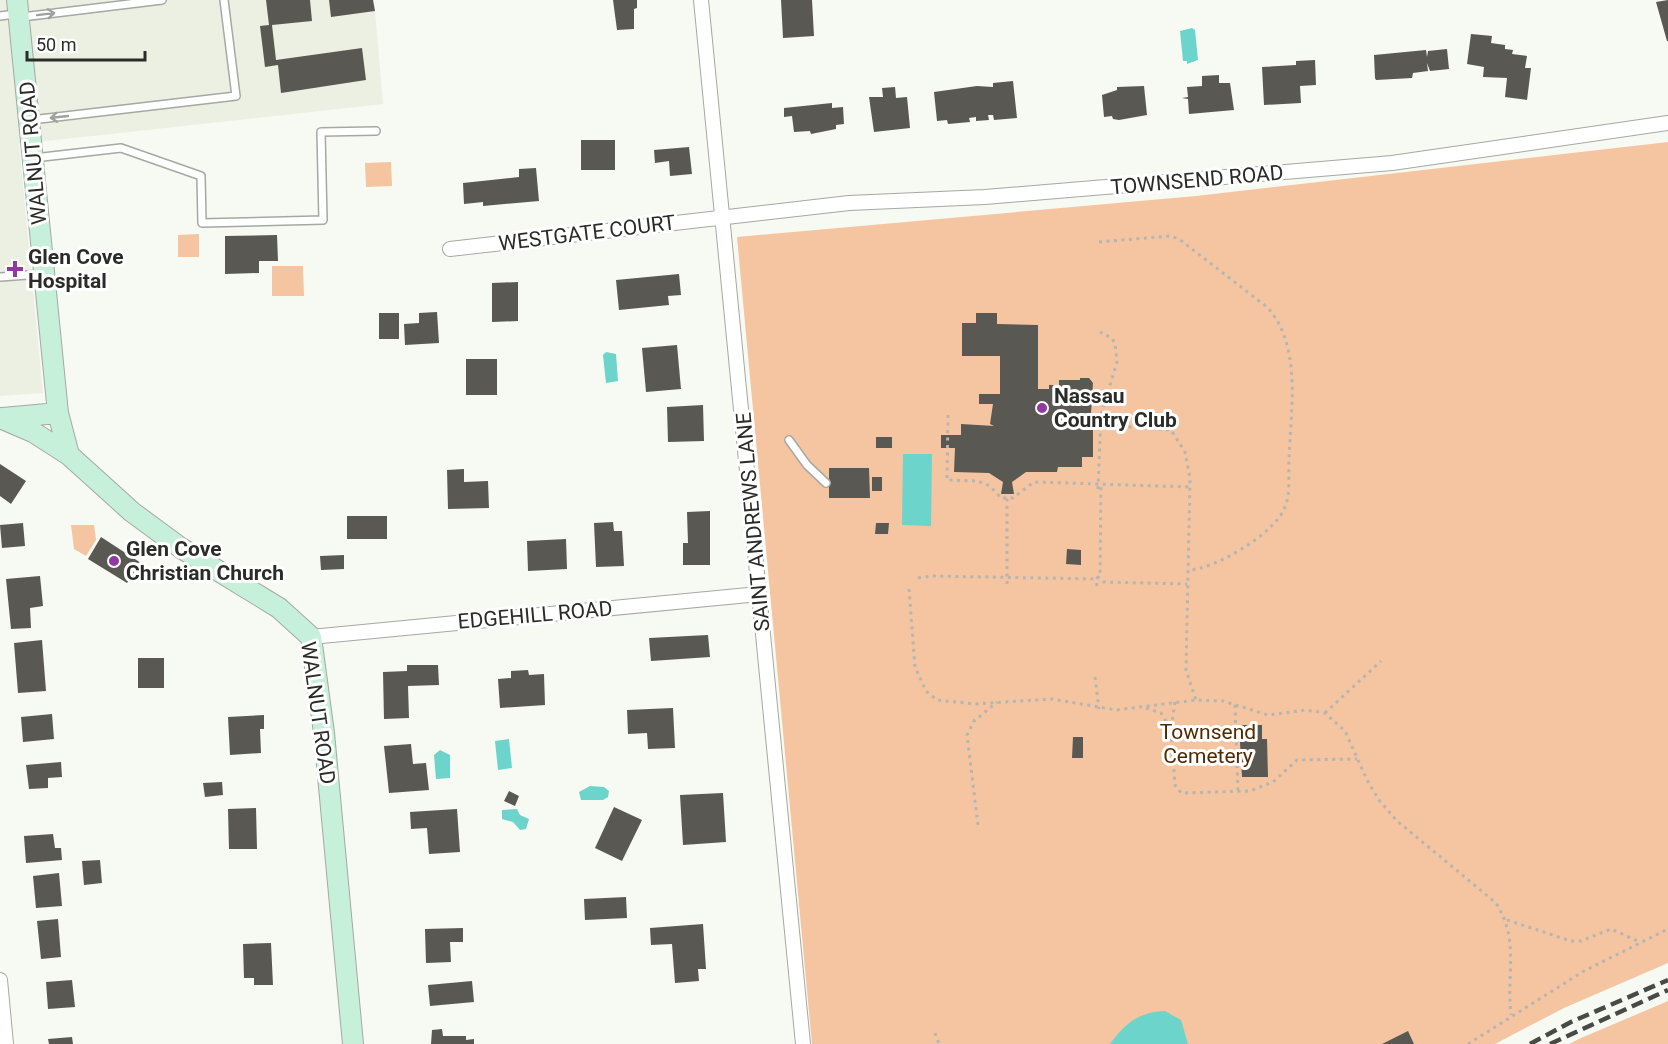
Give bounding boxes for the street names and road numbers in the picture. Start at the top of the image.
street label: WALNUT ROAD [15,80,51,226]
street label: TOWNSEND ROAD [1110,160,1284,200]
street label: WESTGATE COURT [497,210,677,256]
street label: SAINT ANDREWS LANE [731,411,775,632]
street label: EDGEHILL ROAD [457,596,613,634]
street label: WALNUT ROAD [296,640,340,786]

